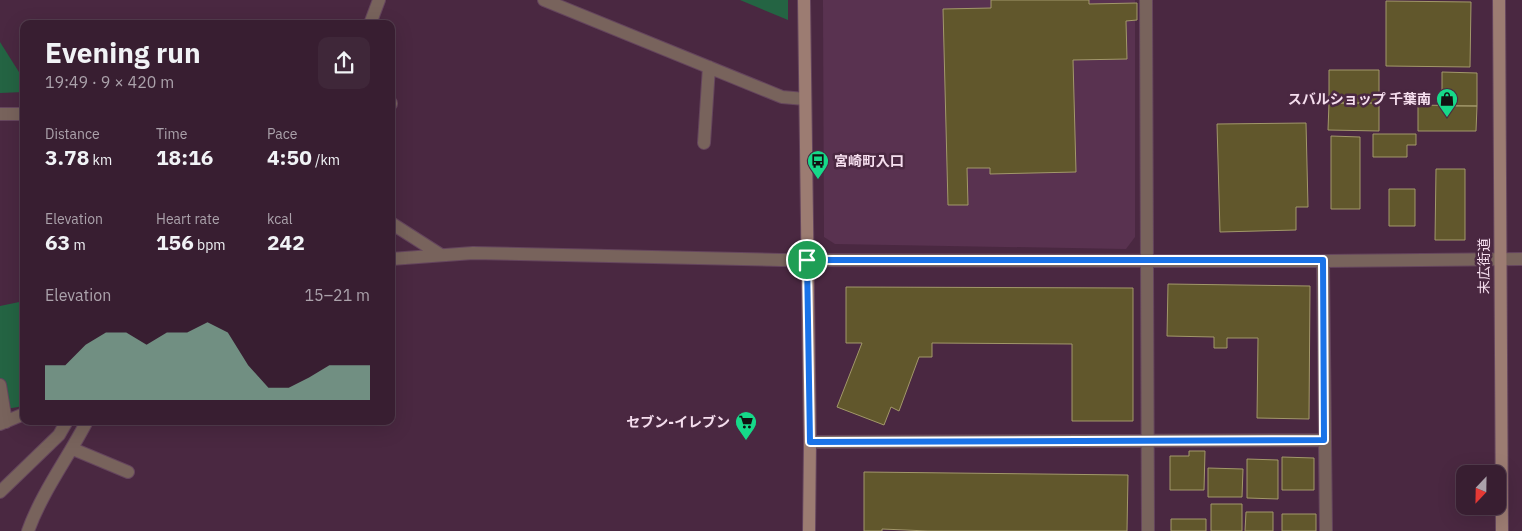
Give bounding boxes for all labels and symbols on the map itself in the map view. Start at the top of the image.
shop icon: スバルショップ 千葉南 [1435,87,1459,118]
place label: スバルショップ 千葉南 [1288,90,1431,108]
bus stop icon: 宮崎町入口 [806,149,830,180]
place label: 宮崎町入口 [834,152,904,170]
street label: 末広街道 [1475,238,1493,294]
pin [786,239,828,281]
supermarket icon: セブン-イレブン [734,410,758,441]
place label: セブン-イレブン [626,413,730,431]
north arrow [1456,465,1506,515]

